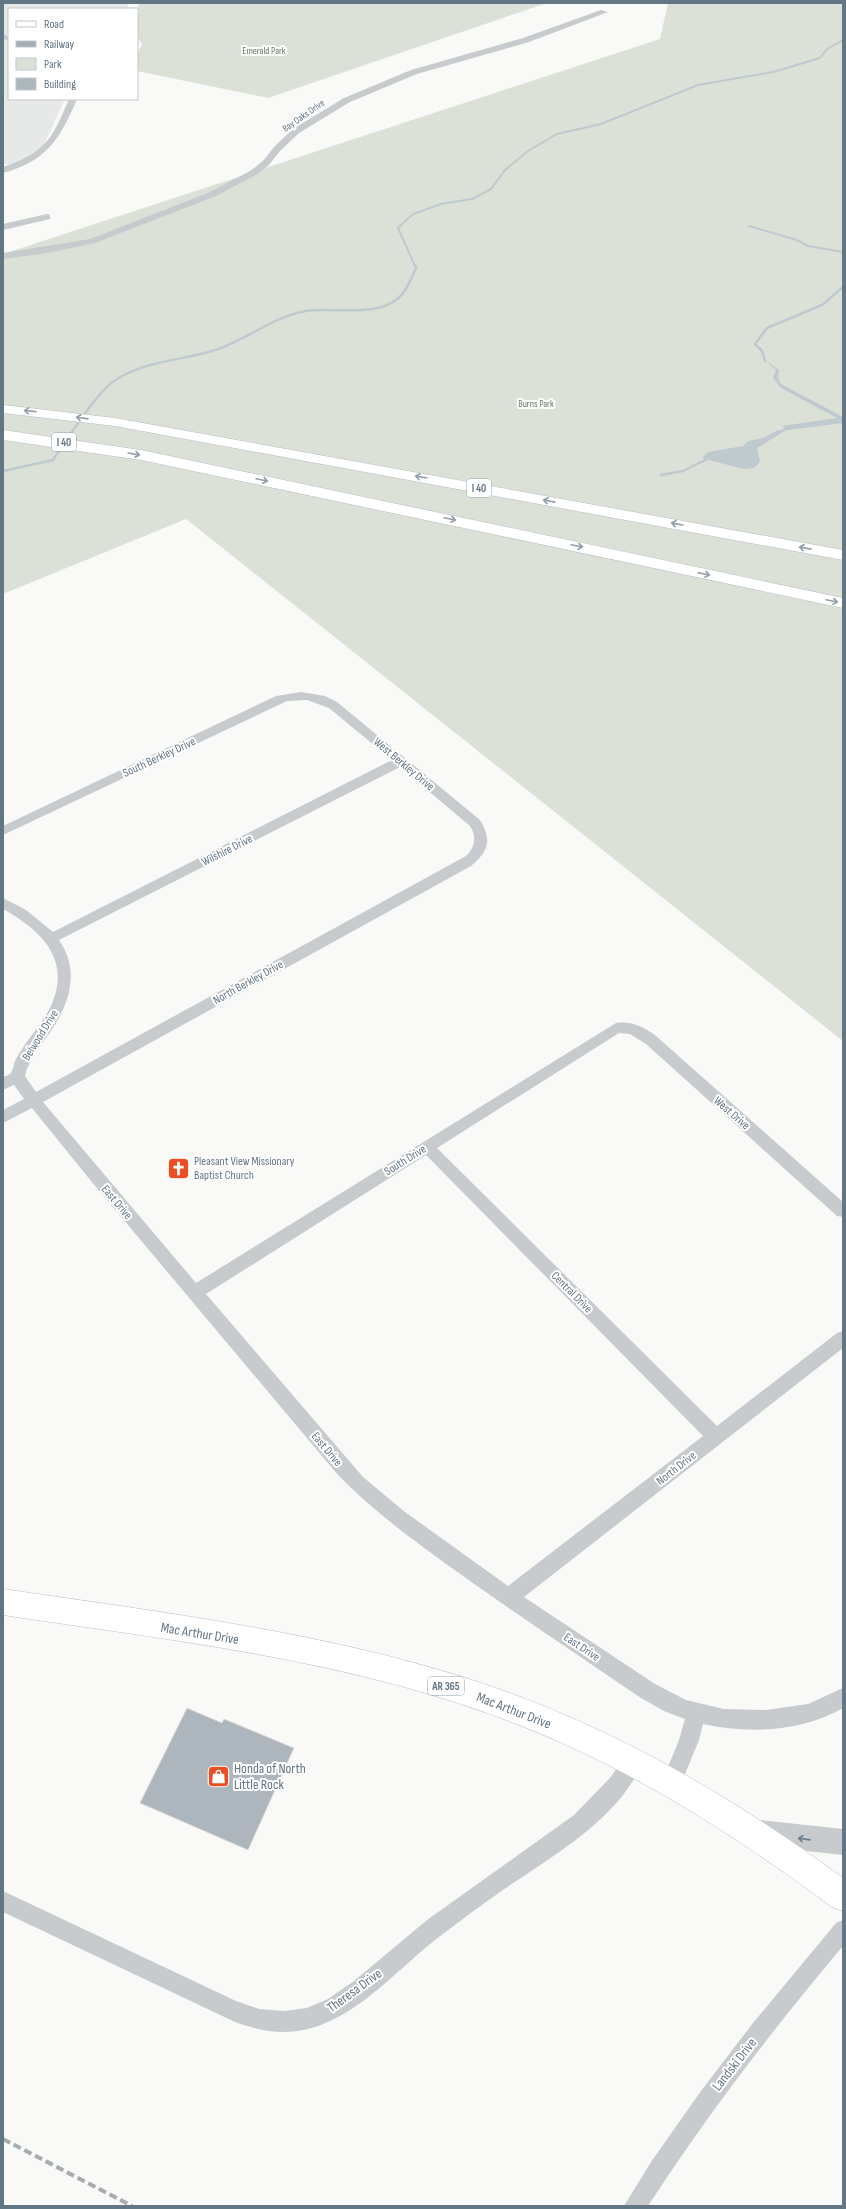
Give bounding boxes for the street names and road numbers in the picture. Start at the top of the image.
street label: Bay Oaks Drive [280,97,327,135]
road number: I 40 [52,433,76,451]
road number: I 40 [467,479,491,497]
street label: South Berkley Drive [120,734,198,781]
street label: West Berkley Drive [370,735,437,794]
street label: Wilshire Drive [199,831,255,870]
street label: North Berkley Drive [210,957,286,1008]
street label: Belwood Drive [19,1007,62,1063]
street label: West Drive [710,1094,753,1133]
street label: South Drive [381,1142,429,1179]
street label: East Drive [98,1182,135,1223]
street label: Central Drive [548,1269,596,1316]
street label: East Drive [308,1429,345,1470]
street label: North Drive [653,1448,699,1489]
street label: Mac Arthur Drive [160,1619,240,1648]
street label: East Drive [561,1630,603,1665]
road number: AR 365 [428,1677,464,1695]
street label: Mac Arthur Drive [474,1688,554,1733]
street label: Theresa Drive [324,1965,385,2016]
street label: Landski Drive [709,2035,760,2094]

